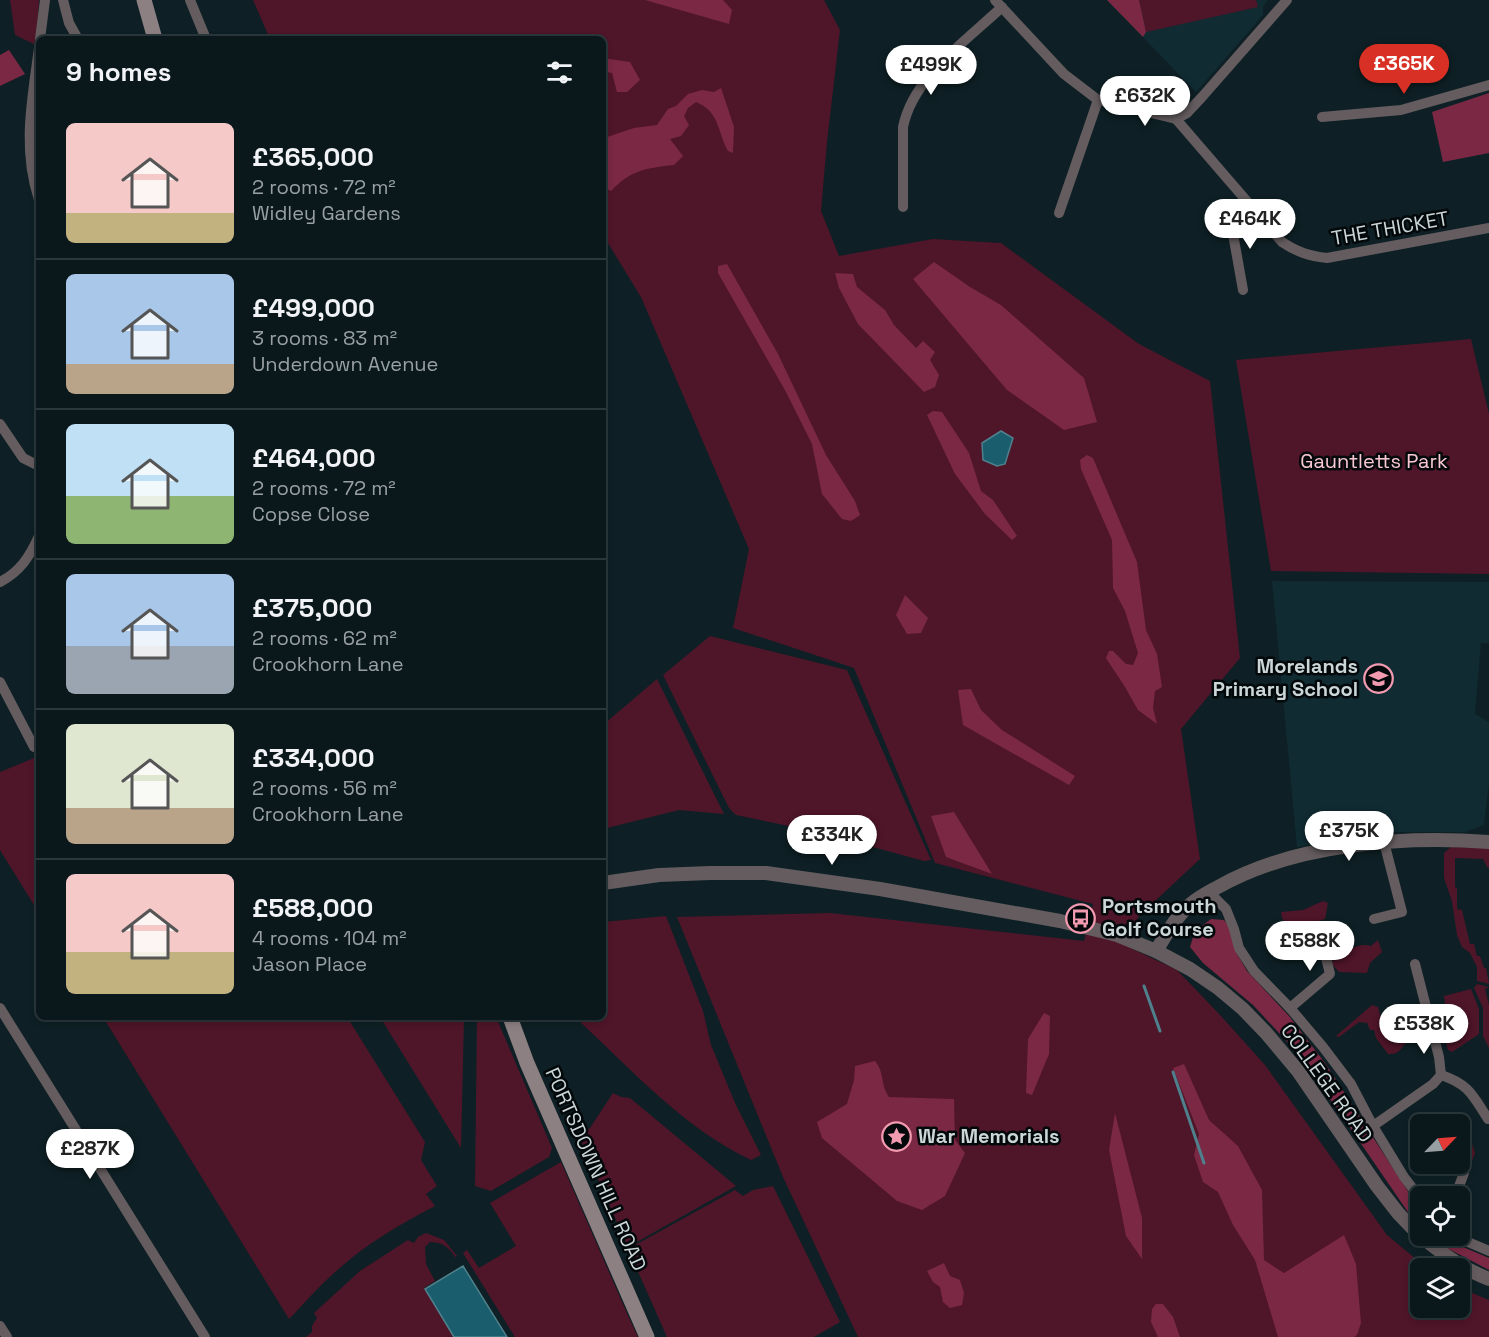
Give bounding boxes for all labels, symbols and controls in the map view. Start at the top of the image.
pin: £365K [1362,44,1446,95]
pin: £499K [889,45,973,96]
text: £365K [1373,50,1435,76]
text: £499K [900,51,962,77]
text: 9 homes [66,55,171,89]
icon: filters [543,56,576,89]
pin: £632K [1103,76,1187,127]
text: £632K [1114,82,1176,108]
text: £365,000 [252,140,374,174]
icon: home [114,147,186,219]
text: 2 rooms · 72 m² [252,174,396,200]
pin: £464K [1208,199,1292,250]
text: Widley Gardens [252,200,401,226]
text: £464K [1218,205,1282,231]
street label: THE THICKET [1329,205,1451,251]
text: £499,000 [252,291,375,325]
icon: home [114,298,186,370]
text: 3 rooms · 83 m² [252,325,397,351]
text: Underdown Avenue [252,351,438,377]
text: £464,000 [252,441,376,475]
icon: home [114,448,186,520]
park label: Gauntletts Park [1300,448,1448,474]
text: 2 rooms · 72 m² [252,475,396,501]
text: Copse Close [252,501,370,527]
text: £375,000 [252,591,372,625]
icon: home [114,598,186,670]
text: 2 rooms · 62 m² [252,625,397,651]
text: Crookhorn Lane [252,651,404,677]
place label: Morelands Primary School [1213,653,1358,702]
school or university icon: Morelands Primary School [1363,662,1395,694]
text: £334,000 [252,741,375,775]
icon: home [114,748,186,820]
text: 2 rooms · 56 m² [252,775,397,801]
text: Crookhorn Lane [252,801,404,827]
pin: £375K [1307,811,1391,862]
pin: £334K [790,815,874,866]
text: £375K [1319,817,1379,843]
text: £334K [801,821,863,847]
text: £588,000 [252,891,373,925]
place label: Portsmouth Golf Course [1102,893,1217,942]
icon: home [114,898,186,970]
bus stop icon: Portsmouth Golf Course [1065,902,1097,934]
pin: £588K [1268,921,1352,972]
text: 4 rooms · 104 m² [252,925,407,951]
text: £588K [1279,927,1341,953]
text: Jason Place [252,951,367,977]
pin: £538K [1382,1004,1466,1055]
text: £538K [1393,1010,1455,1036]
street label: COLLEGE ROAD [1275,1018,1379,1148]
street label: PORTSDOWN HILL ROAD [539,1063,653,1275]
north arrow [1410,1114,1470,1174]
map controls [1410,1114,1470,1318]
place icon: War Memorials [881,1120,913,1152]
place label: War Memorials [918,1123,1060,1149]
pin: £287K [48,1129,132,1180]
text: £287K [60,1135,120,1161]
button: locate [1410,1186,1470,1246]
button: layers [1410,1258,1470,1318]

